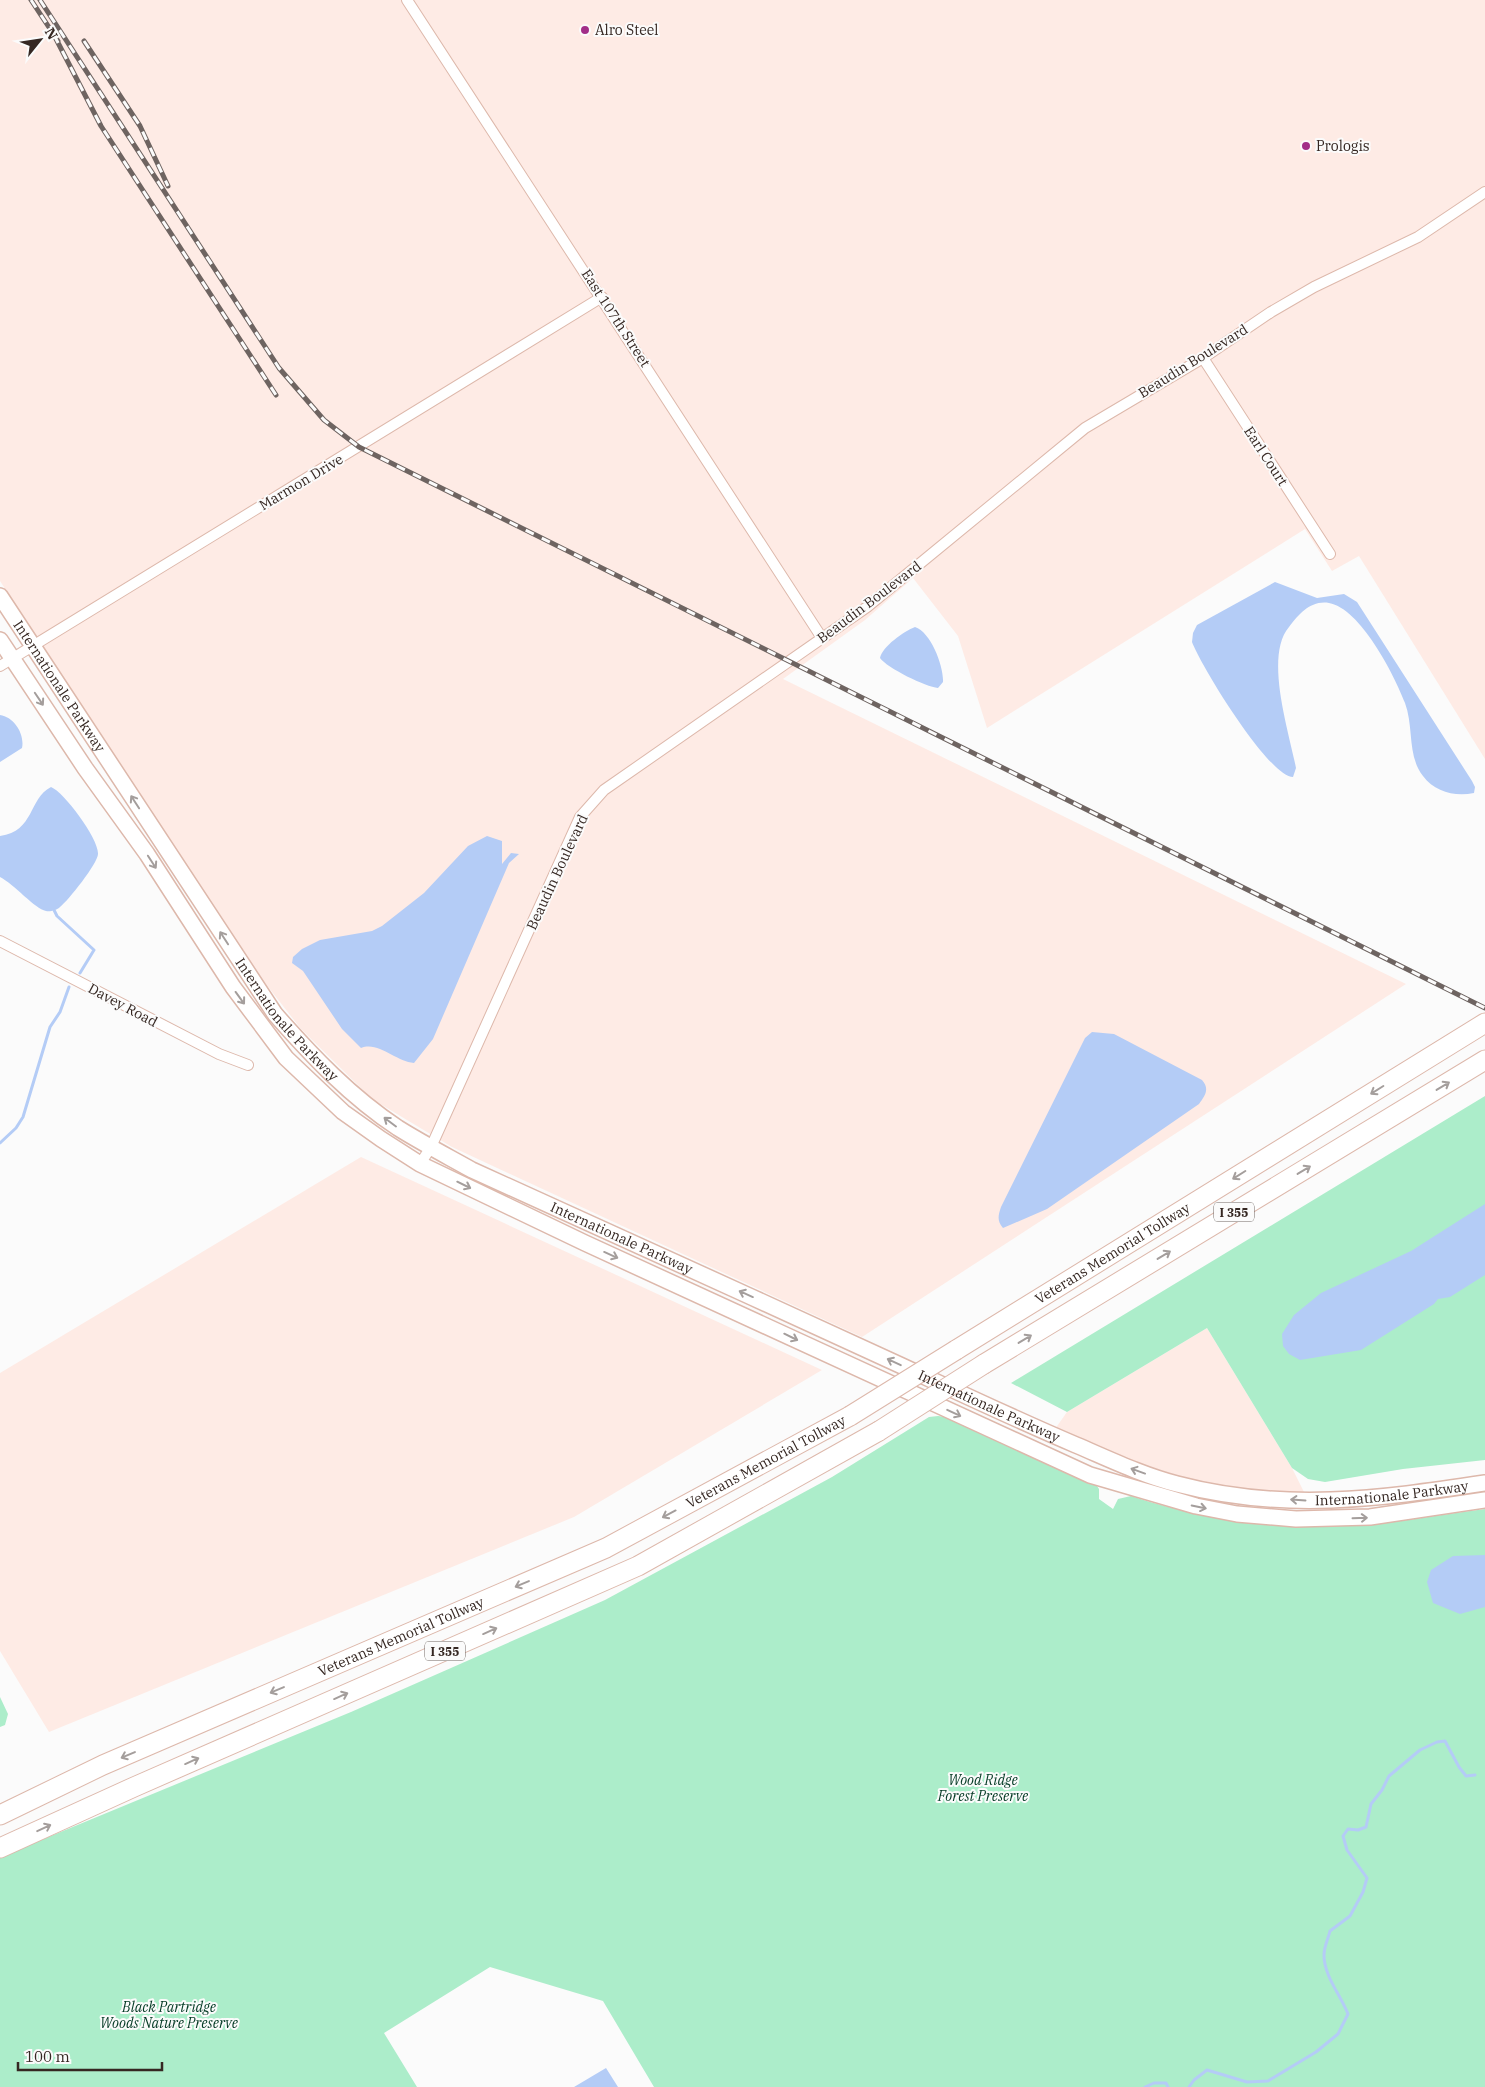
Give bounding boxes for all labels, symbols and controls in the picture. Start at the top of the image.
north arrow [15,15,65,65]
place label: Alro Steel [595,21,658,39]
text: N [41,24,62,43]
marker: Alro Steel [579,24,591,36]
place label: Prologis [1316,137,1370,155]
marker: Prologis [1300,140,1312,152]
street label: East 107th Street [578,266,654,370]
street label: Beaudin Boulevard [1135,320,1251,402]
street label: Earl Court [1240,423,1292,489]
street label: Marmon Drive [256,450,346,514]
street label: Beaudin Boulevard [813,557,925,647]
street label: Internationale Parkway [9,617,110,756]
one-way arrow [34,692,44,706]
one-way arrow [130,795,140,809]
street label: Beaudin Boulevard [522,811,592,933]
one-way arrow [147,854,157,868]
one-way arrow [218,931,228,945]
street label: Internationale Parkway [232,954,343,1085]
street label: Davey Road [85,979,161,1031]
one-way arrow [235,991,245,1005]
one-way arrow [1435,1081,1449,1091]
one-way arrow [1371,1085,1385,1095]
one-way arrow [383,1117,397,1127]
one-way arrow [1296,1165,1310,1175]
one-way arrow [1233,1171,1247,1181]
one-way arrow [456,1181,471,1190]
street label: Internationale Parkway [548,1198,696,1278]
street label: Veterans Memorial Tollway [1032,1198,1194,1308]
road number: I 355 [1214,1202,1254,1222]
one-way arrow [1157,1249,1171,1259]
one-way arrow [603,1250,618,1260]
one-way arrow [739,1289,754,1299]
one-way arrow [783,1333,798,1342]
one-way arrow [1018,1333,1032,1343]
one-way arrow [887,1357,902,1366]
street label: Internationale Parkway [915,1366,1063,1446]
one-way arrow [946,1409,961,1419]
street label: Veterans Memorial Tollway [683,1411,849,1512]
one-way arrow [1131,1466,1147,1475]
street label: Internationale Parkway [1315,1477,1470,1509]
one-way arrow [1290,1496,1306,1505]
one-way arrow [1190,1502,1206,1512]
one-way arrow [662,1510,677,1519]
one-way arrow [1352,1513,1368,1522]
one-way arrow [515,1580,531,1589]
street label: Veterans Memorial Tollway [315,1593,487,1680]
one-way arrow [482,1626,497,1636]
road number: I 355 [425,1642,465,1660]
one-way arrow [270,1686,285,1696]
one-way arrow [333,1691,348,1701]
one-way arrow [121,1750,136,1760]
one-way arrow [184,1756,199,1766]
park label: Wood Ridge Forest Preserve [937,1771,1029,1805]
one-way arrow [36,1823,51,1832]
park label: Black Partridge Woods Nature Preserve [100,1998,239,2032]
scale bar [18,2040,161,2072]
text: 100 m [25,2047,70,2066]

